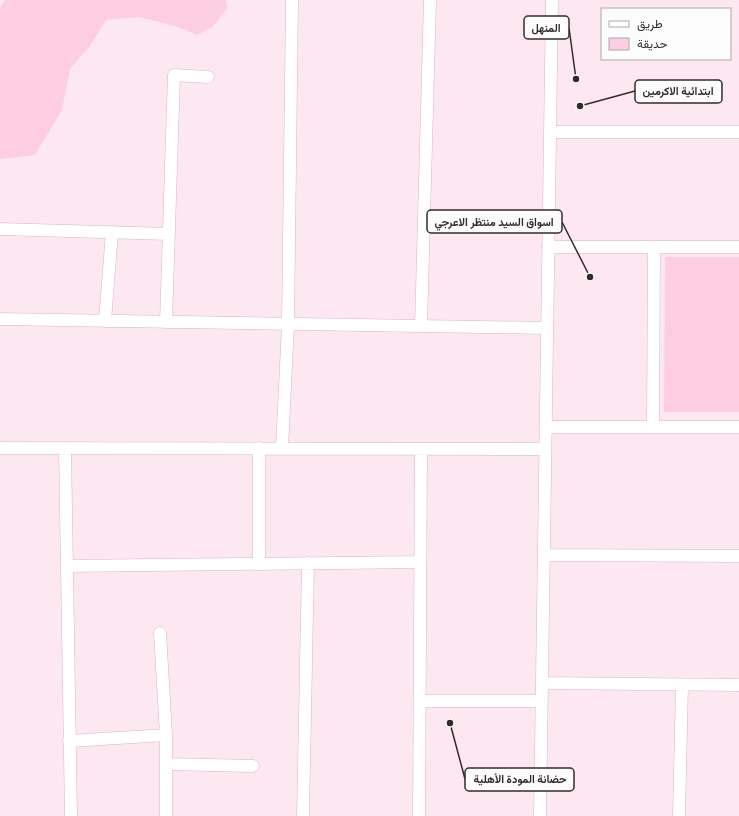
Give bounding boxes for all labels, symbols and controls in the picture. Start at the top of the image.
legend [601,8,731,60]
callout: المنهل [524,16,569,39]
text: طريق [637,17,663,32]
text: المنهل [531,22,561,35]
text: حديقة [637,37,667,51]
callout: ابتدائية الاكرمين [635,80,722,103]
text: ابتدائية الاكرمين [642,85,714,98]
callout: اسواق السيد منتظر الاعرجي [427,210,562,233]
text: اسواق السيد منتظر الاعرجي [434,216,554,231]
callout: حضانة المودة الأهلية [465,768,574,791]
text: حضانة المودة الأهلية [474,773,567,786]

